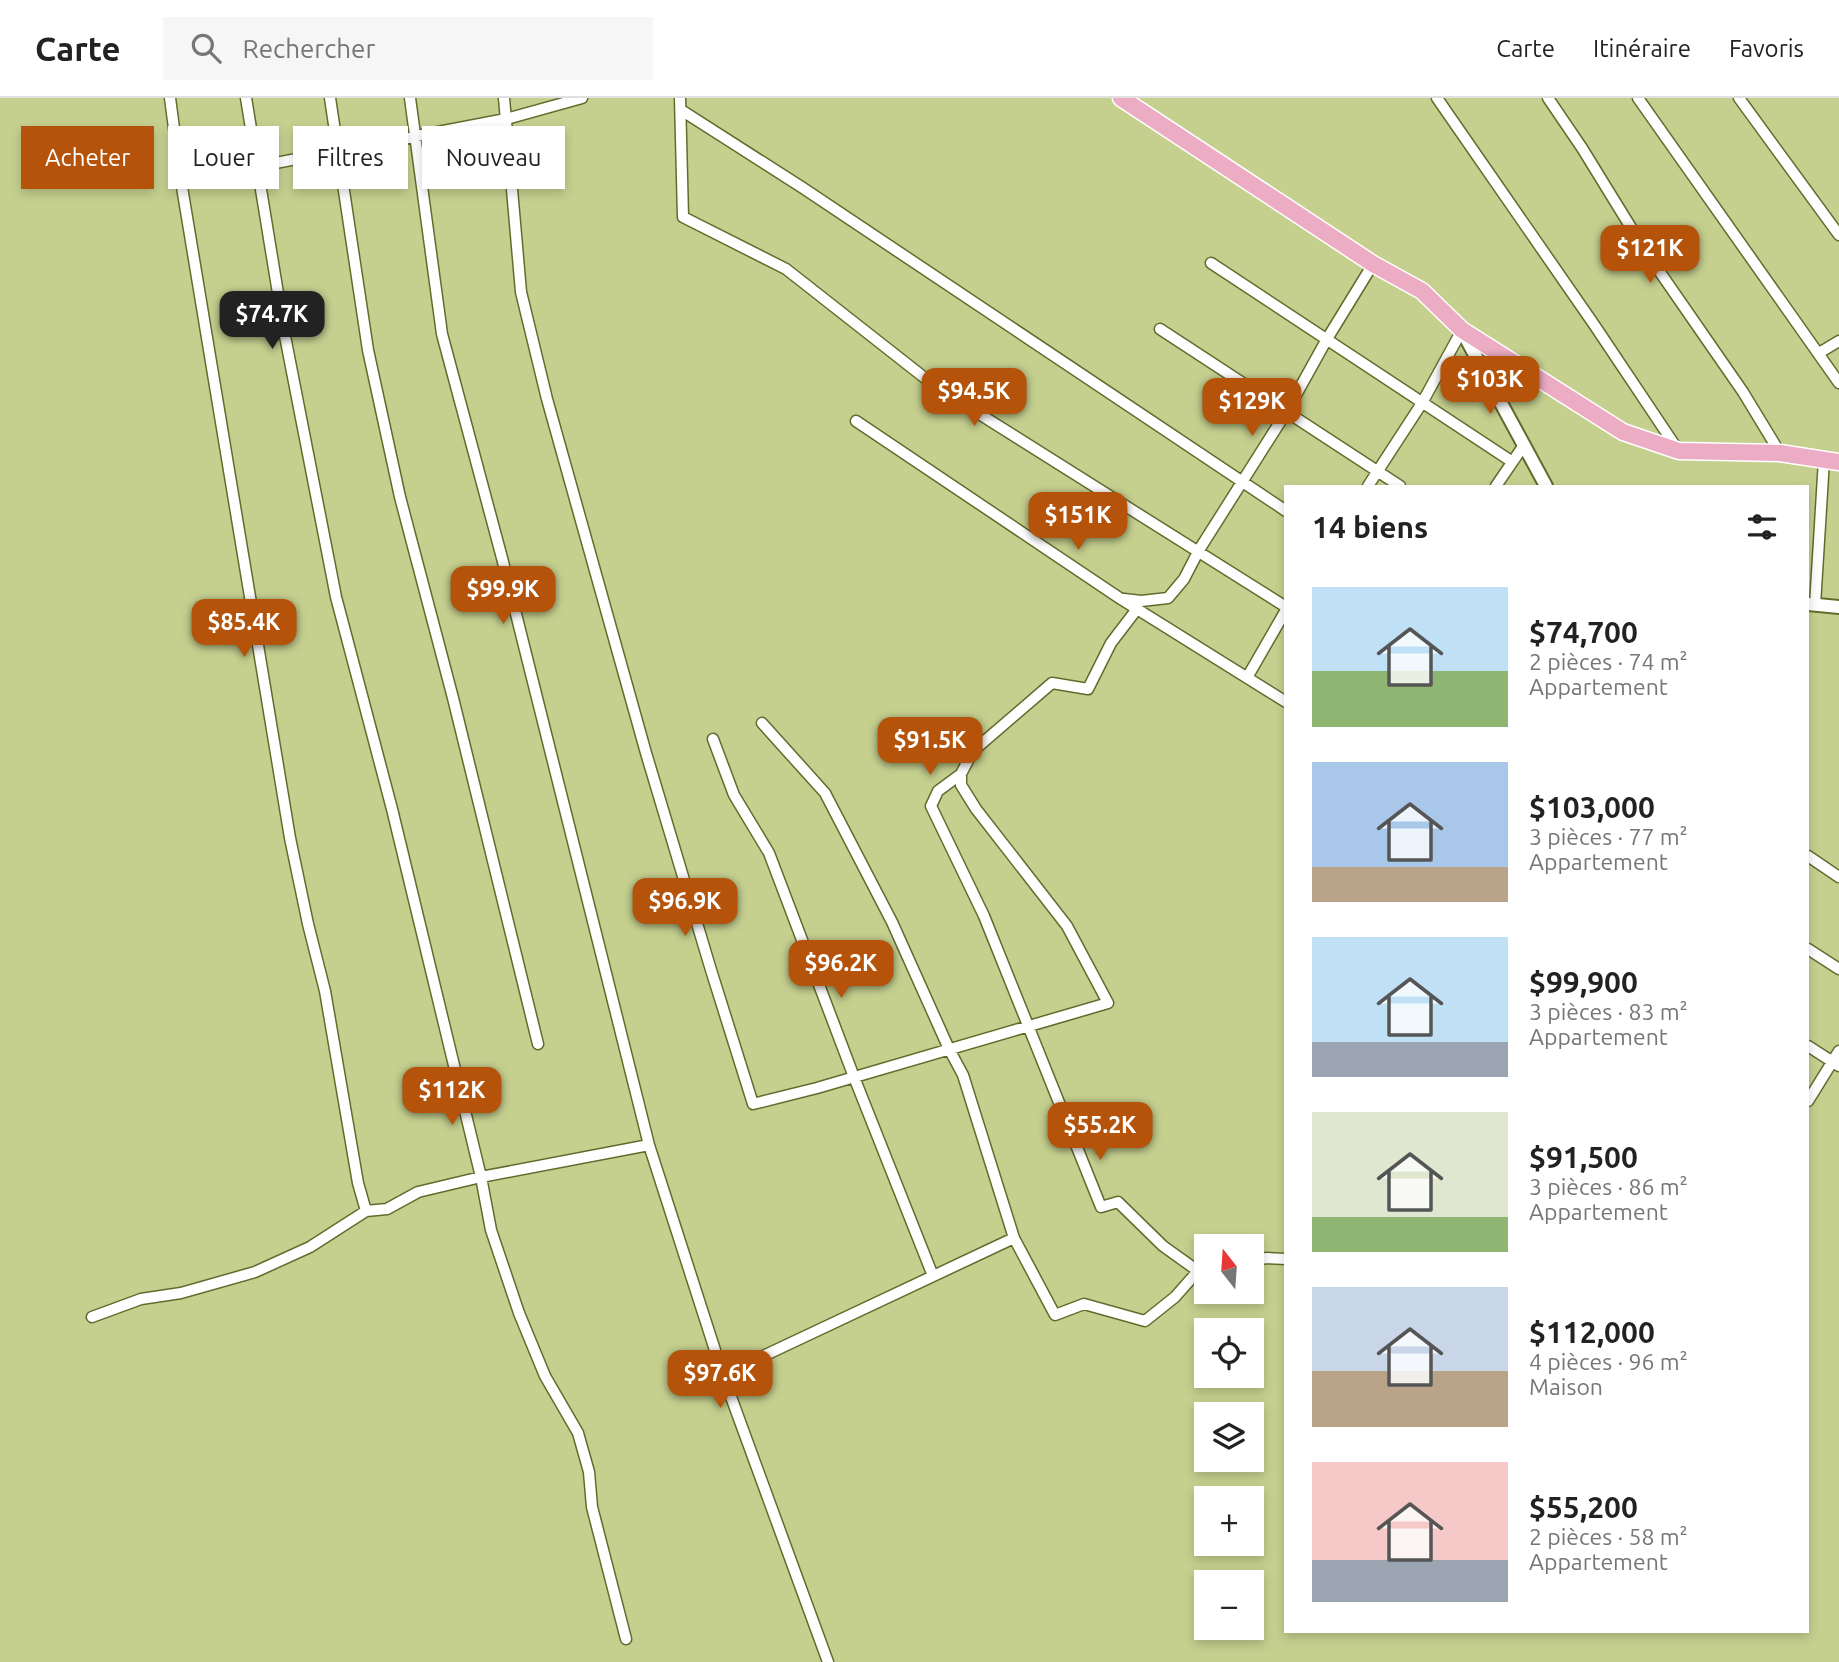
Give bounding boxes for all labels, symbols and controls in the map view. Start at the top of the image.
search box [163,17,653,80]
icon: search [187,29,225,67]
text: Carte [35,30,121,67]
text: Rechercher [243,34,375,63]
text: Carte [1496,35,1555,62]
text: Itinéraire [1593,35,1691,62]
text: Favoris [1729,35,1804,62]
chip: Acheter [21,126,154,189]
chip: Louer [168,126,279,189]
chip: Filtres [293,126,408,189]
chip: Nouveau [422,126,565,189]
pin: $121K [1601,226,1699,285]
text: $121K [1616,235,1684,260]
pin: $74.7K [215,292,329,351]
text: $74.7K [236,301,308,326]
pin: $103K [1441,356,1539,416]
text: $103K [1456,366,1524,391]
pin: $94.5K [917,368,1031,428]
text: $94.5K [938,378,1010,403]
pin: $129K [1203,378,1301,438]
text: $129K [1218,388,1286,413]
pin: $151K [1029,492,1127,552]
text: $151K [1044,502,1112,527]
icon: filters [1743,508,1781,546]
text: 14 biens [1312,510,1428,544]
pin: $99.9K [446,566,560,626]
text: $99.9K [467,576,539,601]
pin: $85.4K [187,600,301,659]
text: $85.4K [208,609,280,634]
icon: home [1368,615,1452,699]
text: $74,700 [1529,615,1638,649]
text: 2 pièces · 74 m² [1529,649,1688,674]
text: Appartement [1529,674,1668,699]
pin: $91.5K [873,718,987,777]
text: $91.5K [894,727,966,752]
icon: home [1368,790,1452,874]
text: $103,000 [1529,790,1655,824]
text: 3 pièces · 77 m² [1529,824,1688,849]
text: Appartement [1529,849,1668,874]
pin: $96.9K [628,878,742,938]
text: $96.9K [649,888,721,913]
pin: $96.2K [784,940,898,1000]
text: $96.2K [805,950,877,975]
icon: home [1368,965,1452,1049]
text: $99,900 [1529,965,1638,999]
text: 3 pièces · 83 m² [1529,999,1688,1024]
text: Appartement [1529,1024,1668,1049]
pin: $112K [403,1068,501,1127]
text: $112K [418,1077,486,1102]
pin: $55.2K [1043,1102,1157,1162]
text: $55.2K [1064,1112,1136,1137]
icon: home [1368,1140,1452,1224]
text: $91,500 [1529,1140,1638,1174]
text: 3 pièces · 86 m² [1529,1174,1688,1199]
text: Appartement [1529,1199,1668,1224]
north arrow [1194,1234,1264,1304]
map controls [1194,1234,1264,1640]
icon: home [1368,1315,1452,1399]
text: $112,000 [1529,1315,1655,1349]
button: locate [1194,1318,1264,1388]
text: 4 pièces · 96 m² [1529,1349,1688,1374]
pin: $97.6K [663,1350,777,1410]
text: $97.6K [684,1360,756,1385]
text: Maison [1529,1374,1603,1399]
button: layers [1194,1402,1264,1472]
button: + [1194,1486,1264,1556]
icon: home [1368,1490,1452,1574]
text: $55,200 [1529,1490,1638,1524]
text: 2 pièces · 58 m² [1529,1524,1688,1549]
text: Appartement [1529,1549,1668,1574]
button: − [1194,1570,1264,1640]

